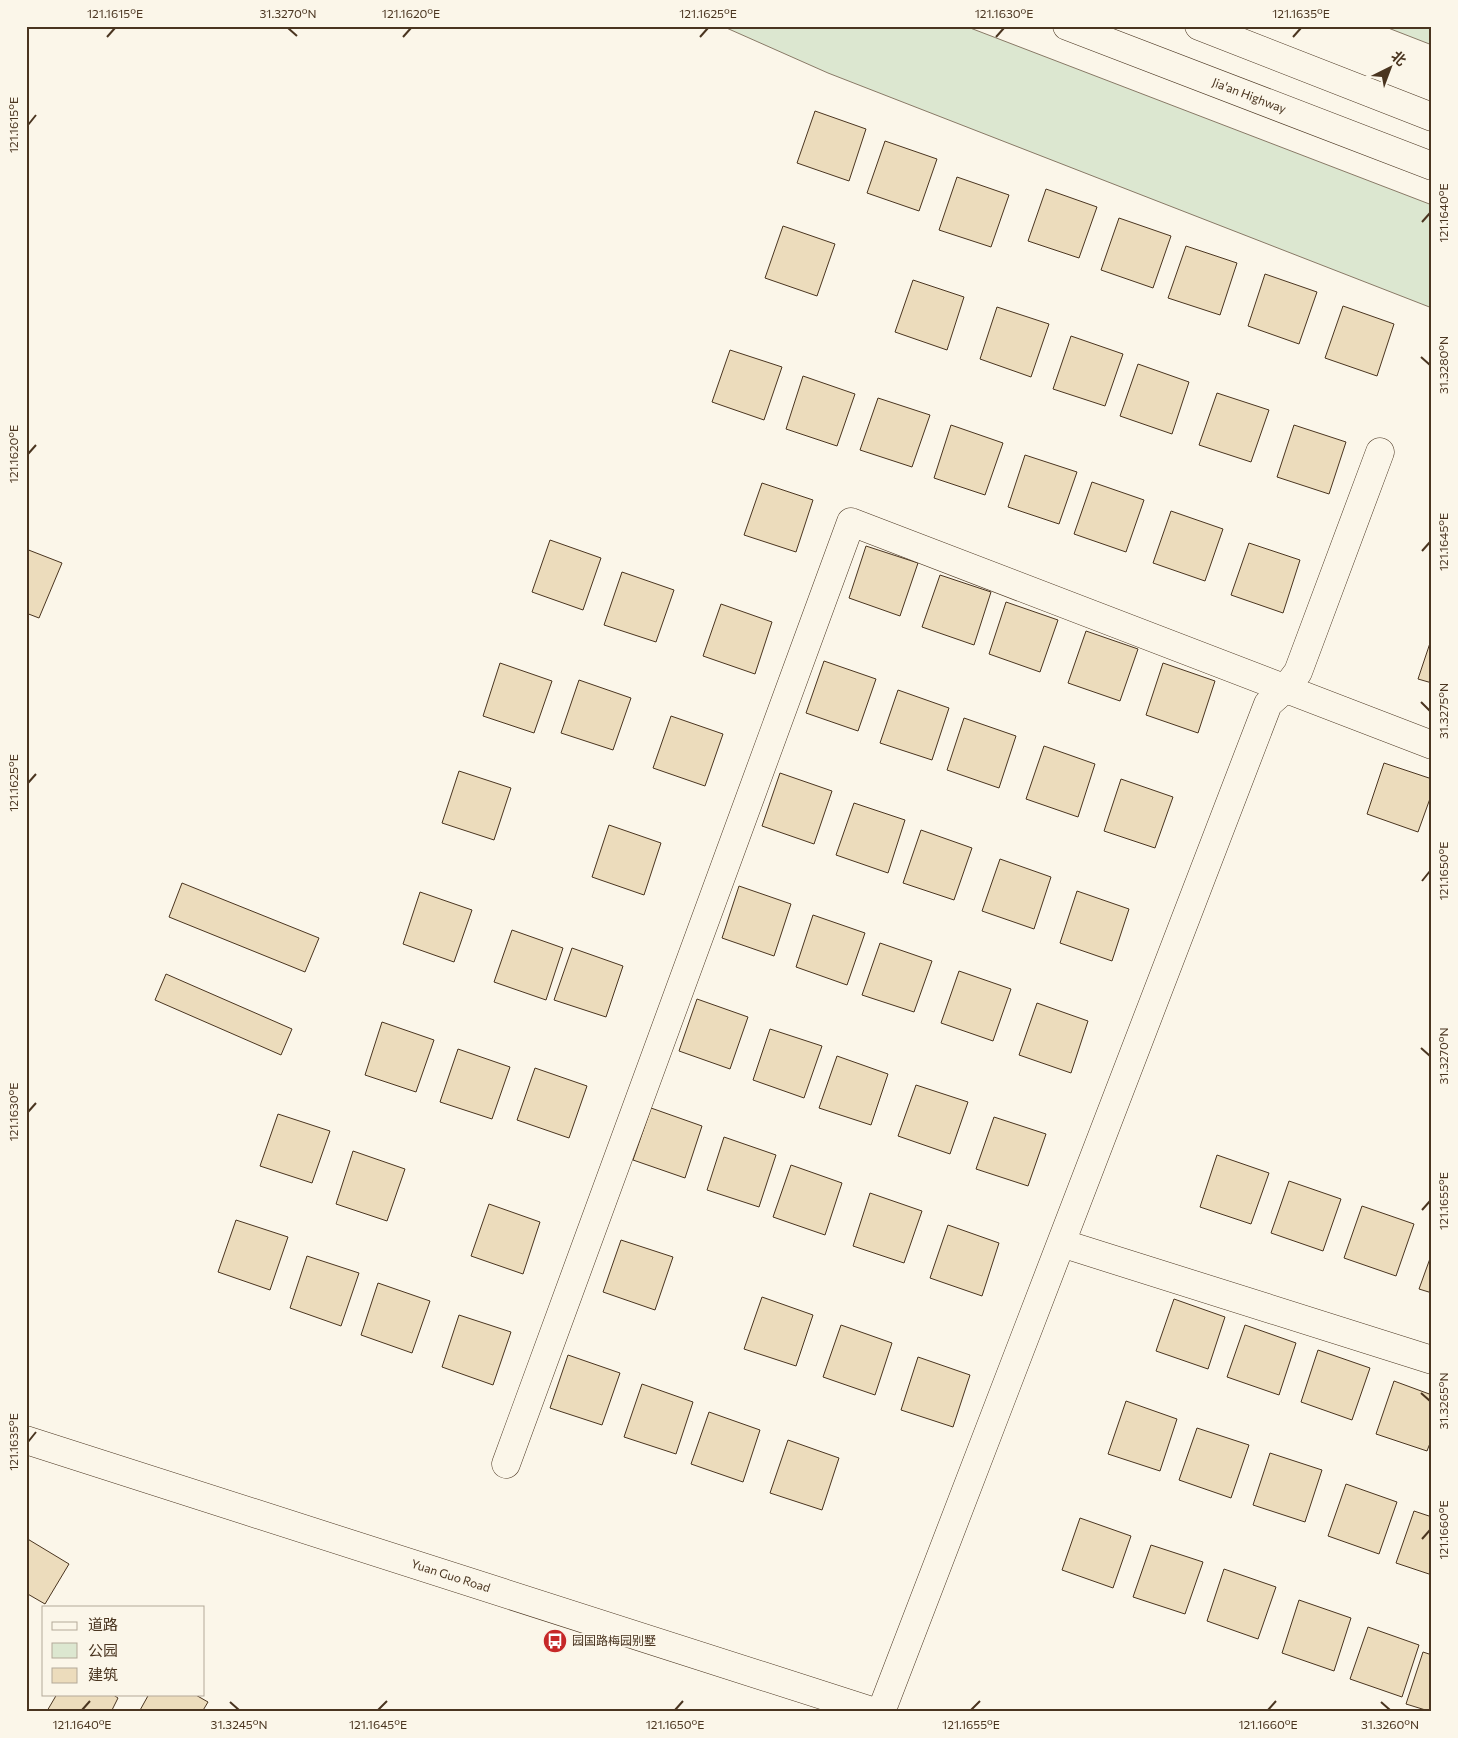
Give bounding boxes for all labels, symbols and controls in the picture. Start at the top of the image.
text: 121.1615°E [87,6,143,20]
text: 31.3270°N [259,6,317,20]
text: 121.1620°E [382,6,440,20]
text: 121.1625°E [679,6,737,20]
text: 121.1630°E [975,6,1033,20]
text: 121.1635°E [1272,6,1330,20]
north arrow [1366,42,1416,92]
text: 北 [1388,47,1410,69]
street label: Jia'an Highway [1210,74,1288,115]
text: 121.1615°E [6,97,20,153]
text: 121.1640°E [1436,183,1450,243]
text: 31.3280°N [1436,336,1450,394]
text: 121.1620°E [6,425,20,483]
text: 121.1645°E [1436,513,1450,571]
text: 31.3275°N [1436,683,1450,739]
text: 121.1625°E [6,754,20,812]
text: 121.1650°E [1436,842,1450,900]
text: 31.3270°N [1436,1027,1450,1085]
text: 121.1630°E [6,1083,20,1141]
text: 121.1655°E [1436,1172,1450,1230]
text: 31.3265°N [1436,1372,1450,1430]
text: 121.1635°E [6,1413,20,1471]
text: 121.1660°E [1436,1500,1450,1560]
street label: Yuan Guo Road [410,1556,492,1594]
legend [42,1606,205,1696]
text: 道路 [88,1615,118,1633]
bus stop icon: 园国路梅园别墅 [542,1628,568,1654]
place label: 园国路梅园别墅 [572,1633,656,1647]
text: 公园 [88,1641,118,1659]
text: 建筑 [88,1665,118,1683]
text: 121.1640°E [52,1717,112,1731]
text: 31.3245°N [211,1717,267,1731]
text: 121.1645°E [349,1717,407,1731]
text: 121.1650°E [646,1717,704,1731]
text: 121.1655°E [942,1717,1000,1731]
text: 121.1660°E [1238,1717,1298,1731]
text: 31.3260°N [1361,1717,1419,1731]

